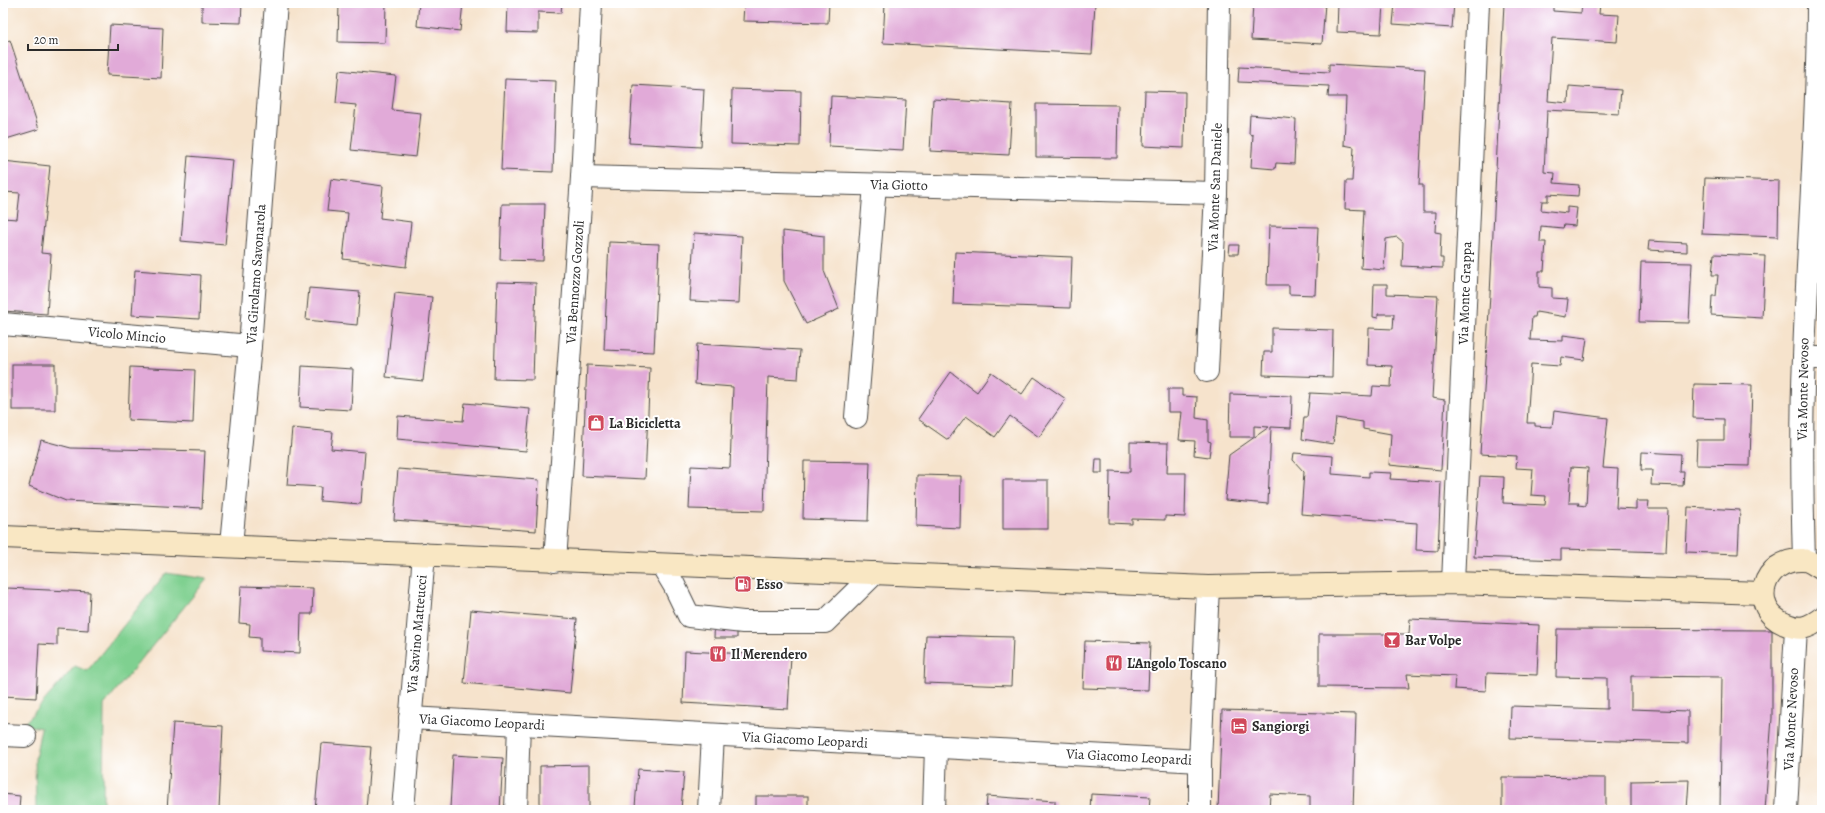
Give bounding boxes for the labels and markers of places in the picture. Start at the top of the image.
shop icon: La Bicicletta [586,413,606,433]
place label: La Bicicletta [609,414,681,433]
fuel station icon: Esso [733,574,753,594]
place label: Esso [756,575,783,594]
bar icon: Bar Volpe [1382,630,1402,650]
place label: Bar Volpe [1405,631,1462,650]
restaurant icon: Il Merendero [708,644,728,664]
place label: Il Merendero [731,645,807,664]
restaurant icon: L'Angolo Toscano [1104,653,1124,673]
place label: L'Angolo Toscano [1127,654,1227,673]
hotel icon: Sangiorgi [1229,716,1249,736]
place label: Sangiorgi [1252,717,1309,736]

